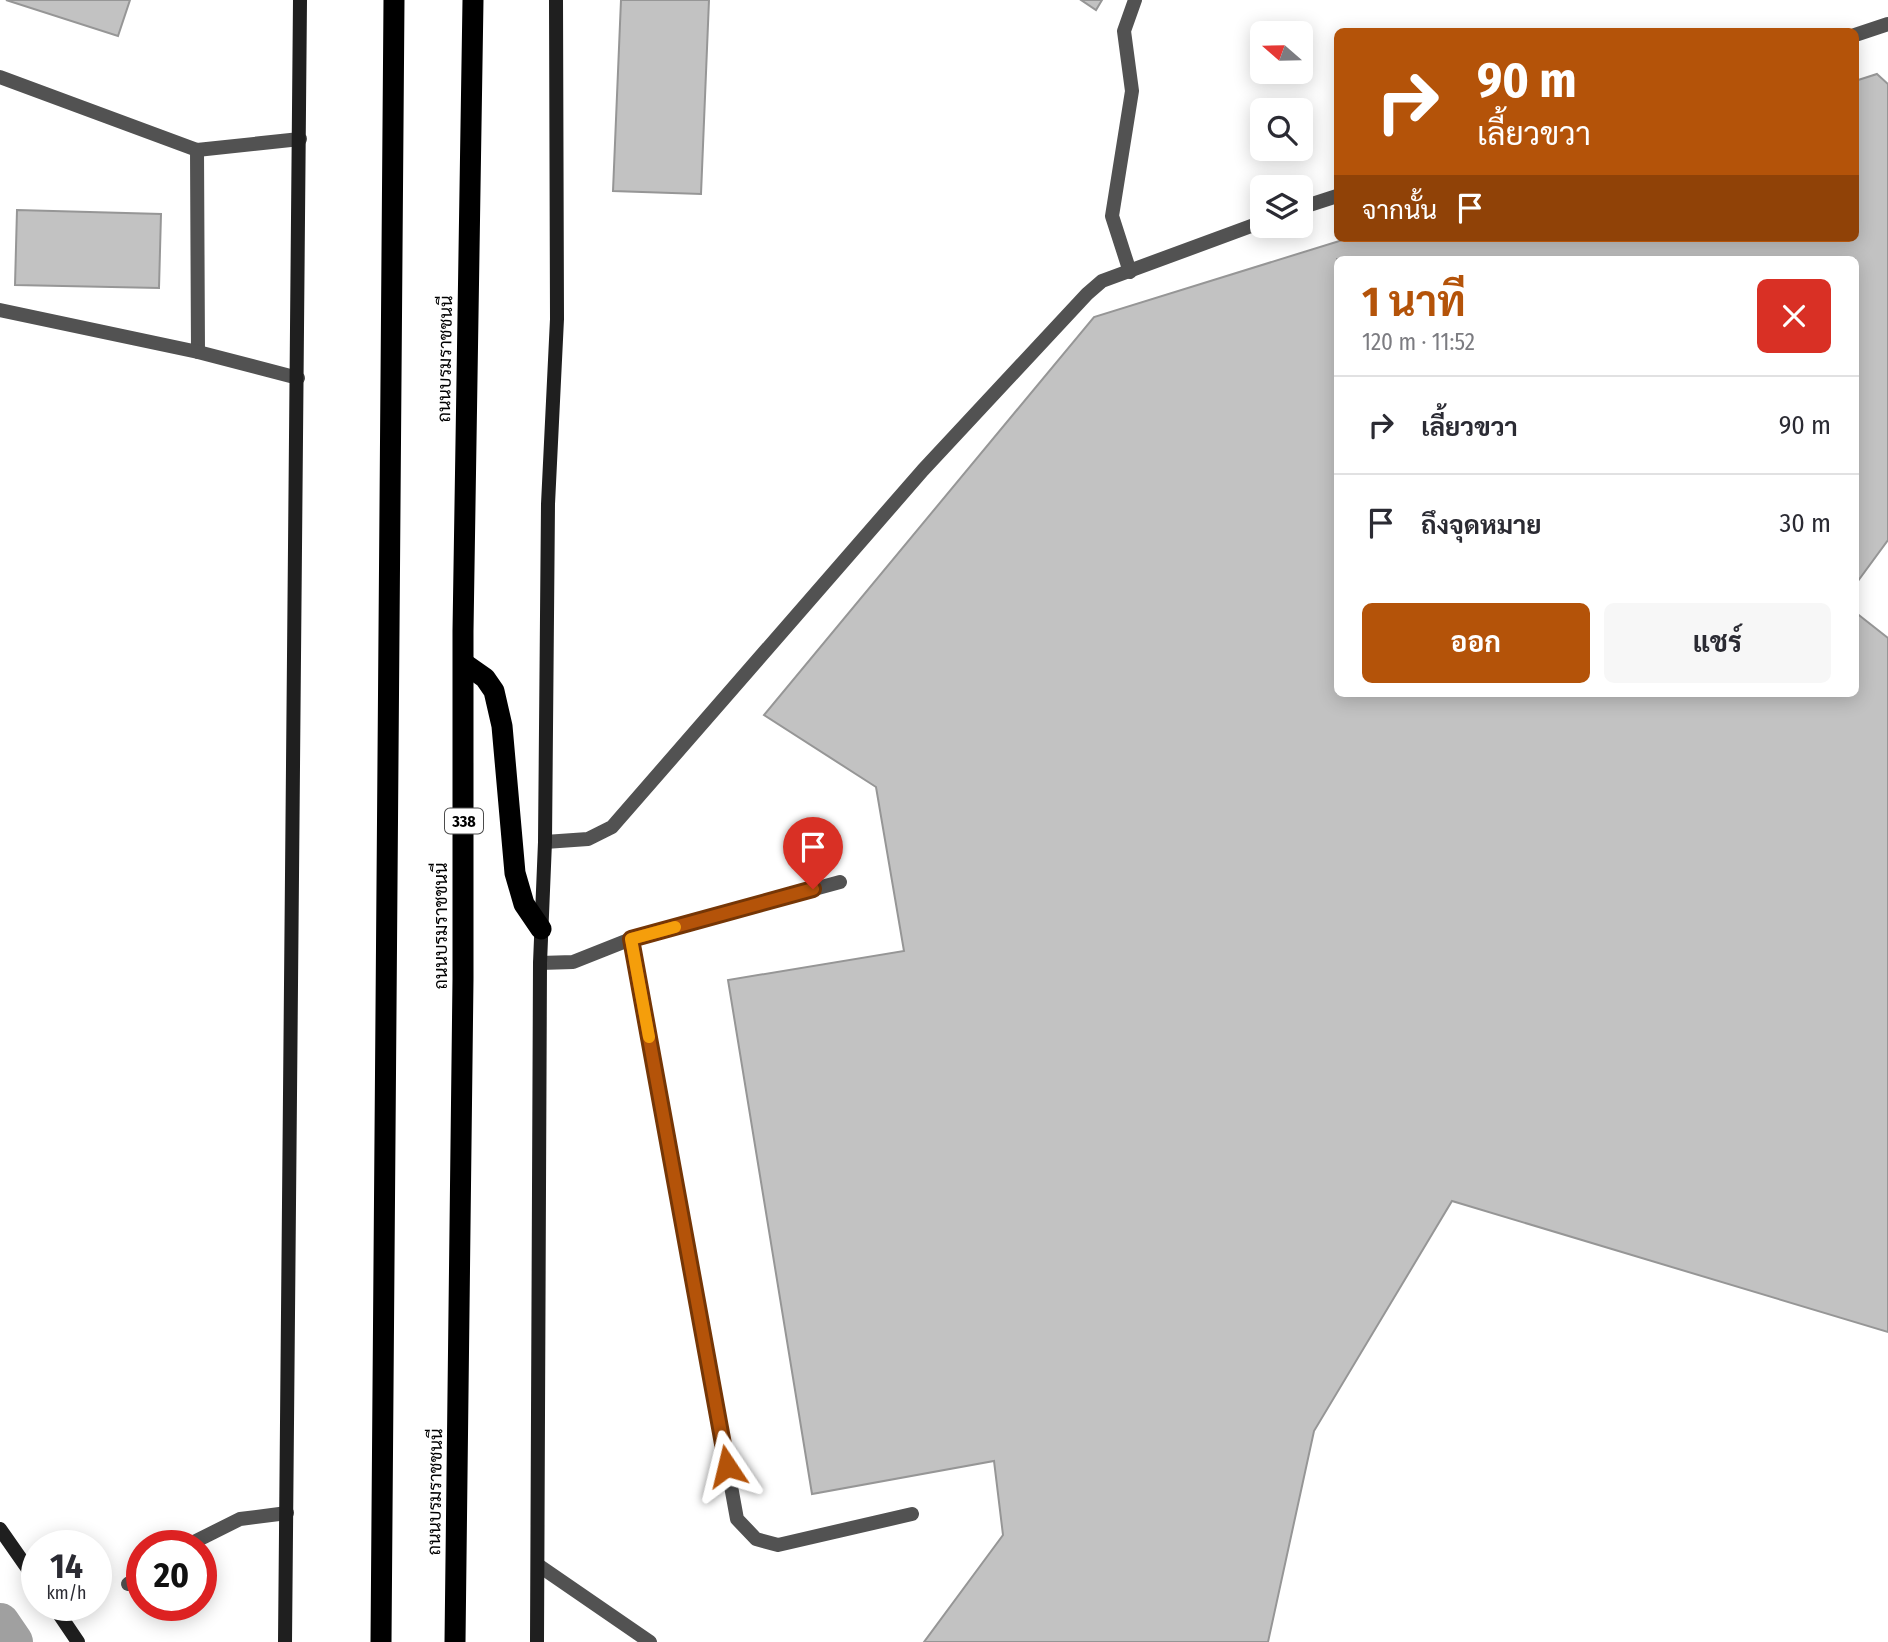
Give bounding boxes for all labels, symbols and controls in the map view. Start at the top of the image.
north arrow [1250,21,1312,84]
map controls [1250,21,1313,238]
text: 90 m [1477,51,1577,110]
icon: right [1362,56,1453,147]
button: search [1250,98,1313,161]
text: เลี้ยวขวา [1477,115,1591,153]
button: layers [1250,175,1313,238]
icon: arrive [1451,189,1489,227]
text: จากนั้น [1362,195,1437,226]
text: 1 นาที [1362,277,1466,327]
button: close [1757,279,1831,353]
street label: ถนนบรมราชชนนี [431,295,457,423]
text: 120 m · 11:52 [1362,328,1475,356]
icon: right [1362,406,1400,444]
text: 90 m [1779,410,1831,441]
text: เลี้ยวขวา [1421,412,1518,443]
icon: arrive [1362,504,1400,542]
text: 30 m [1780,508,1831,539]
text: ถึงจุดหมาย [1421,510,1542,541]
button: ออก [1362,603,1590,683]
button: แชร์ [1604,603,1831,683]
road number: 338 [445,808,483,834]
pin [783,817,843,889]
icon: arrive [794,828,832,866]
street label: ถนนบรมราชชนนี [428,863,452,989]
street label: ถนนบรมราชชนนี [421,1428,447,1556]
position arrow [690,1429,764,1503]
speed limit sign: 20 [126,1530,217,1621]
text: 14 [50,1545,83,1587]
text: km/h [46,1582,87,1604]

